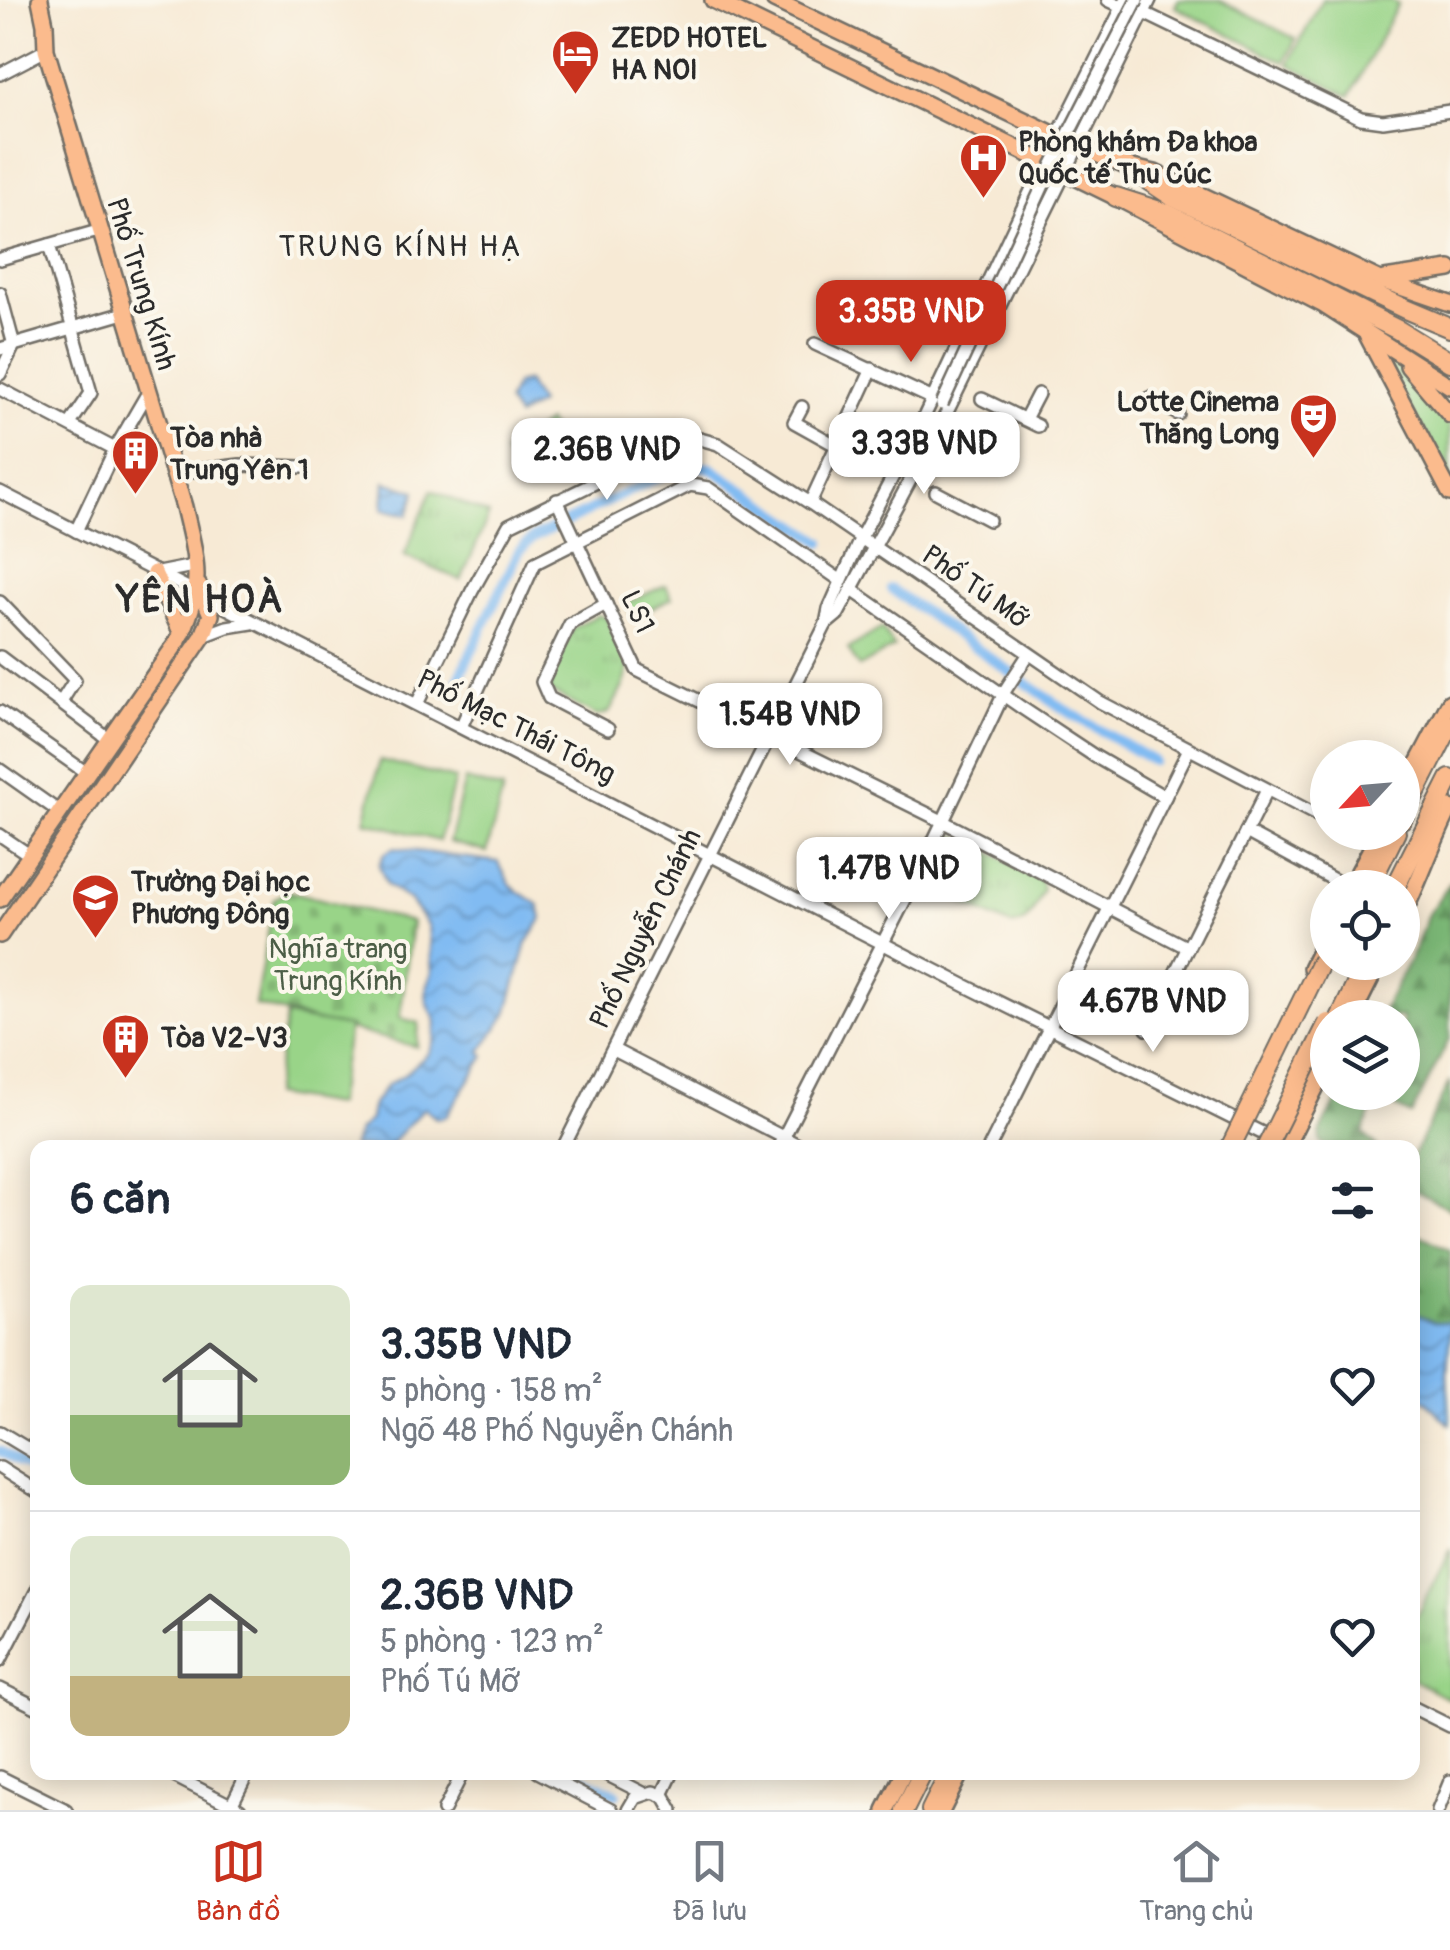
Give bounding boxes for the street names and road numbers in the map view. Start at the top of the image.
street label: Phố Trung Kính [98,194,184,374]
street label: Phố Tú Mỡ [915,538,1036,637]
street label: LS1 [612,585,662,639]
street label: Phố Mạc Thái Tông [411,662,621,792]
street label: Phố Nguyễn Chánh [582,823,710,1035]

